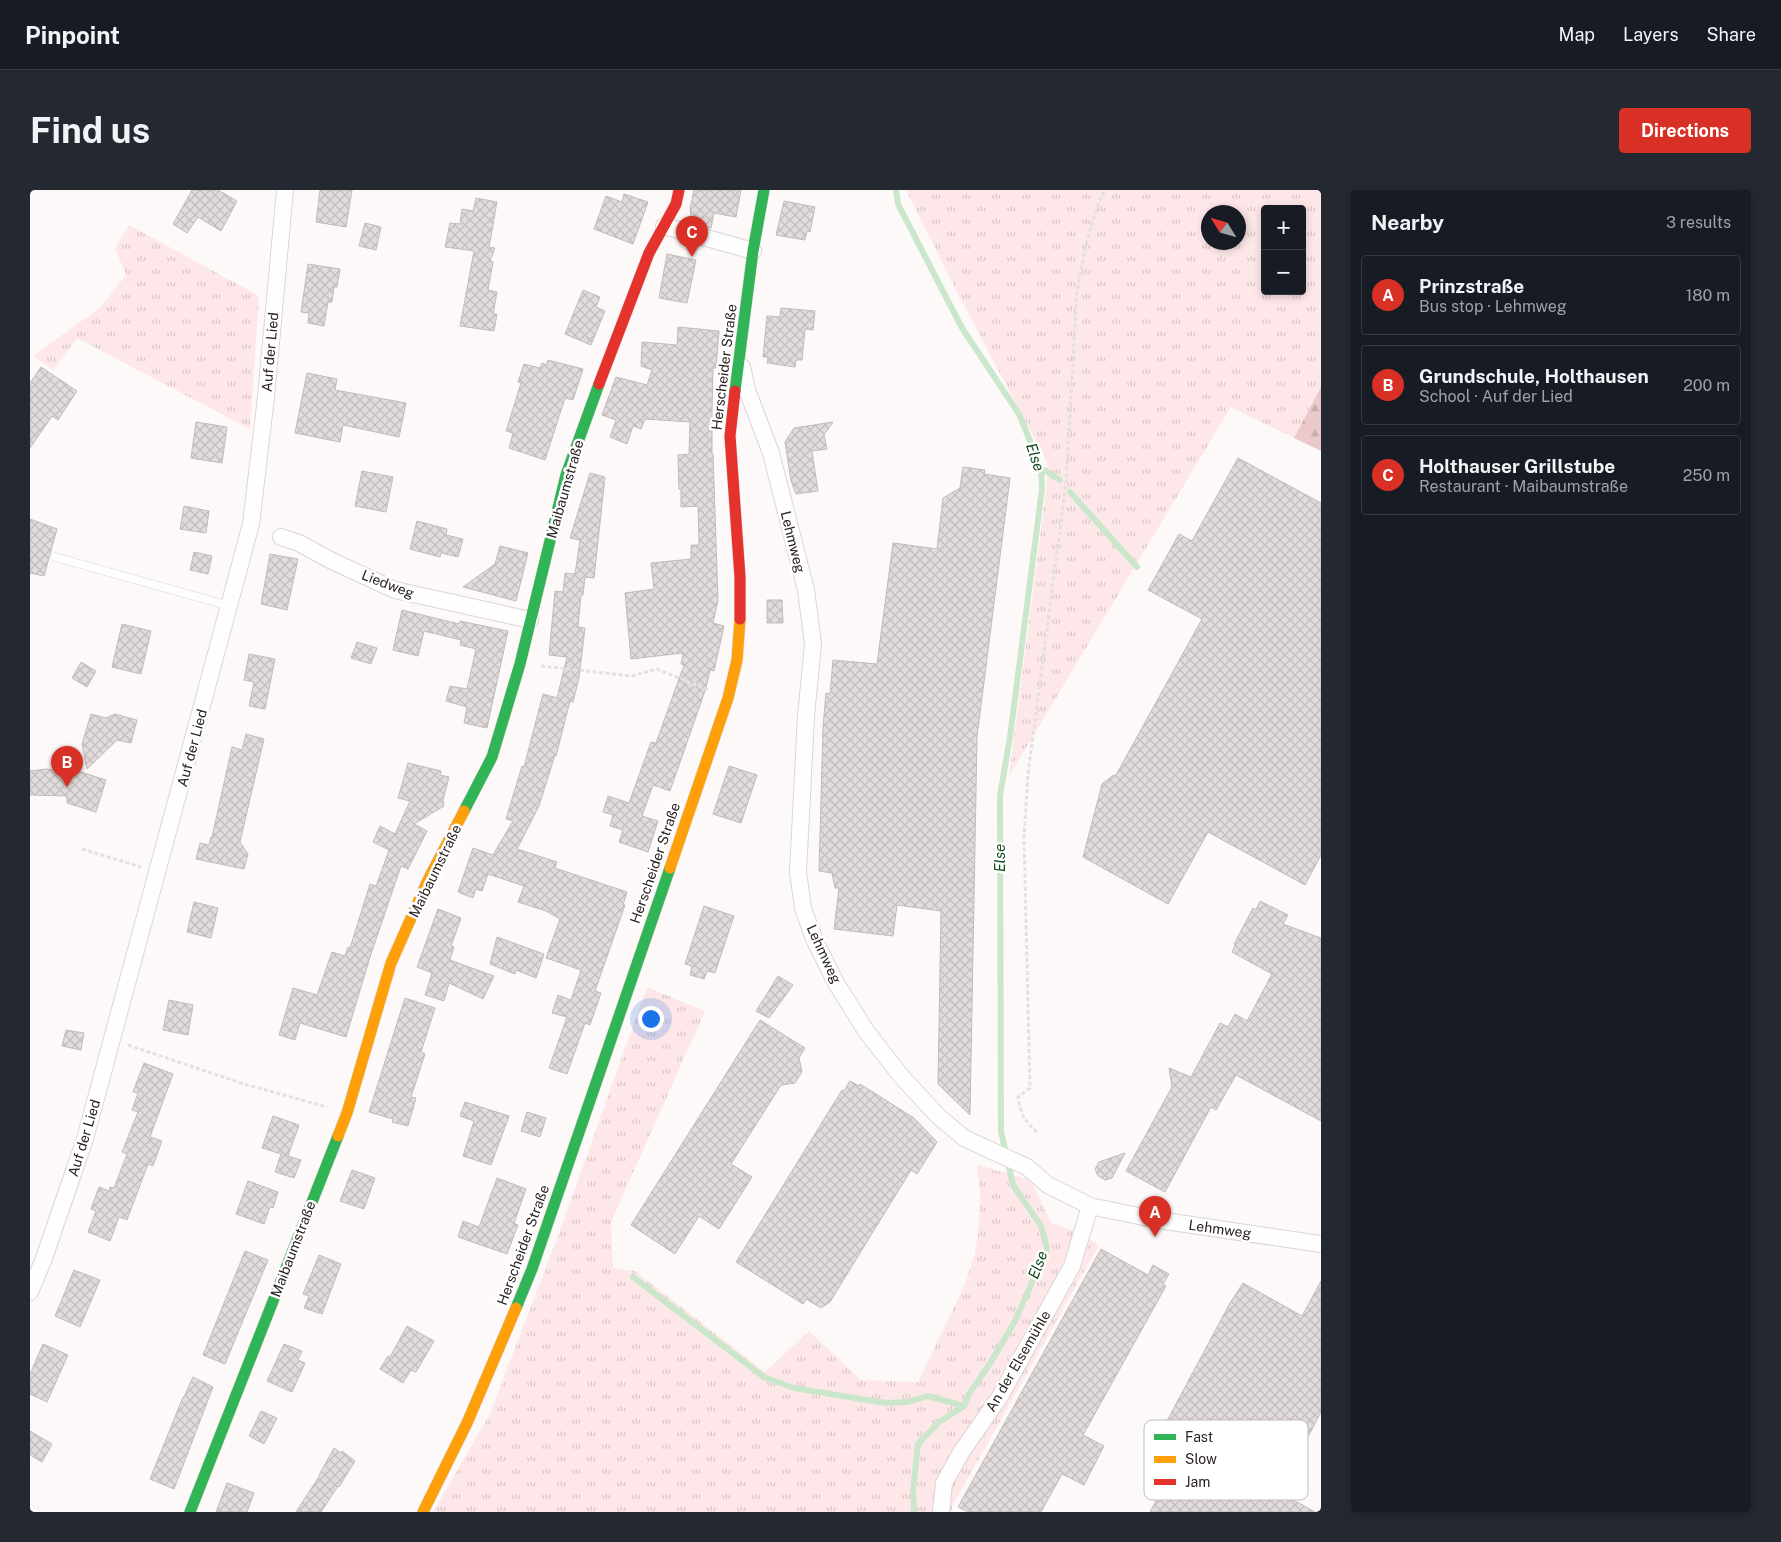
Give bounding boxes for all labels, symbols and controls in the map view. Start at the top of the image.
text: Pinpoint [25,21,120,49]
text: Map [1559,24,1595,45]
text: Layers [1623,24,1679,45]
text: Share [1707,24,1756,45]
button: Directions [1619,108,1751,153]
text: Find us [30,110,150,151]
north arrow [1201,205,1246,250]
map controls [1261,205,1306,295]
button: + [1261,205,1306,250]
text: Nearby [1371,210,1444,235]
text: 3 results [1666,213,1731,232]
pin: C [676,216,708,257]
button: − [1261,250,1306,295]
text: Prinzstraße [1419,275,1524,297]
text: A [1382,286,1394,305]
text: 180 m [1686,286,1730,305]
text: Bus stop · Lehmweg [1419,297,1567,316]
street label: Herscheider Straße [708,303,740,431]
street label: Auf der Lied [259,312,281,392]
text: Grundschule, Holthausen [1419,365,1649,387]
text: B [1383,376,1393,395]
text: 200 m [1683,376,1730,395]
text: School · Auf der Lied [1419,387,1573,406]
street label: Maibaumstraße [543,438,587,540]
water label: Else [1023,441,1048,473]
text: Holthauser Grillstube [1419,455,1615,477]
text: C [1382,466,1394,485]
text: 250 m [1683,466,1730,485]
text: Restaurant · Maibaumstraße [1419,477,1628,496]
street label: Lehmweg [778,509,808,575]
street label: Liedweg [359,567,417,601]
street label: Auf der Lied [174,707,210,789]
pin: B [51,746,83,787]
street label: Herscheider Straße [627,800,683,926]
street label: Maibaumstraße [406,822,464,920]
water label: Else [991,844,1008,872]
street label: Lehmweg [803,922,845,986]
your location [638,1006,664,1032]
street label: Auf der Lied [65,1098,103,1178]
street label: Herscheider Straße [494,1183,552,1307]
pin: A [1139,1196,1171,1237]
street label: Maibaumstraße [267,1199,319,1299]
street label: Lehmweg [1188,1217,1253,1241]
water label: Else [1024,1248,1051,1281]
street label: An der Elsemühle [983,1308,1054,1414]
legend [1144,1420,1308,1500]
text: Fast [1185,1429,1213,1445]
text: Slow [1185,1451,1217,1467]
text: Jam [1185,1474,1210,1490]

